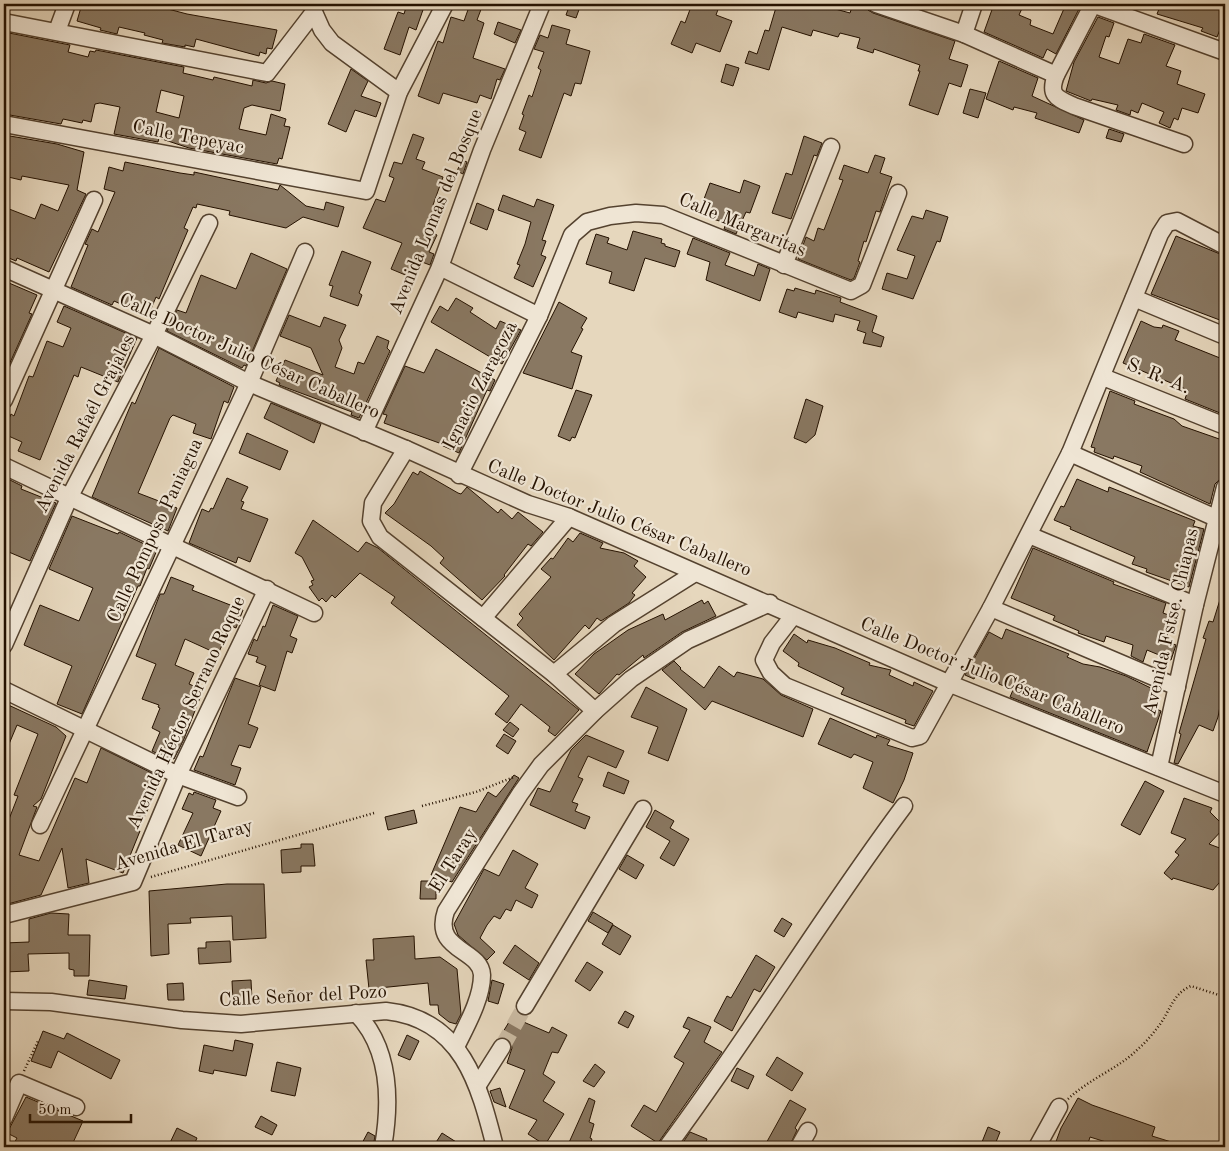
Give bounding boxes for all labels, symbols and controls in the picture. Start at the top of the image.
street label: Avenida Lomas del Bosque [387,107,487,317]
street label: Calle Tepeyac [131,118,245,158]
street label: Calle Margaritas [676,191,808,261]
street label: Calle Doctor Julio César Caballero [116,291,382,423]
street label: Ignacio Zaragoza [440,318,522,454]
street label: Avenida Rafaél Grajales [33,332,139,516]
street label: S. R. A. [1124,356,1192,398]
street label: Calle Pomposo Paniagua [105,435,207,626]
street label: Calle Doctor Julio César Caballero [484,457,754,581]
street label: Avenida Fstse. Chiapas [1141,526,1203,718]
street label: Avenida Héctor Serrano Roque [125,594,249,832]
street label: Calle Doctor Julio César Caballero [857,615,1127,739]
street label: Avenida El Taray [112,817,256,875]
street label: El Taray [427,825,481,897]
street label: Calle Señor del Pozo [219,983,387,1011]
scale bar [30,1091,131,1123]
text: 50 m [38,1103,72,1118]

